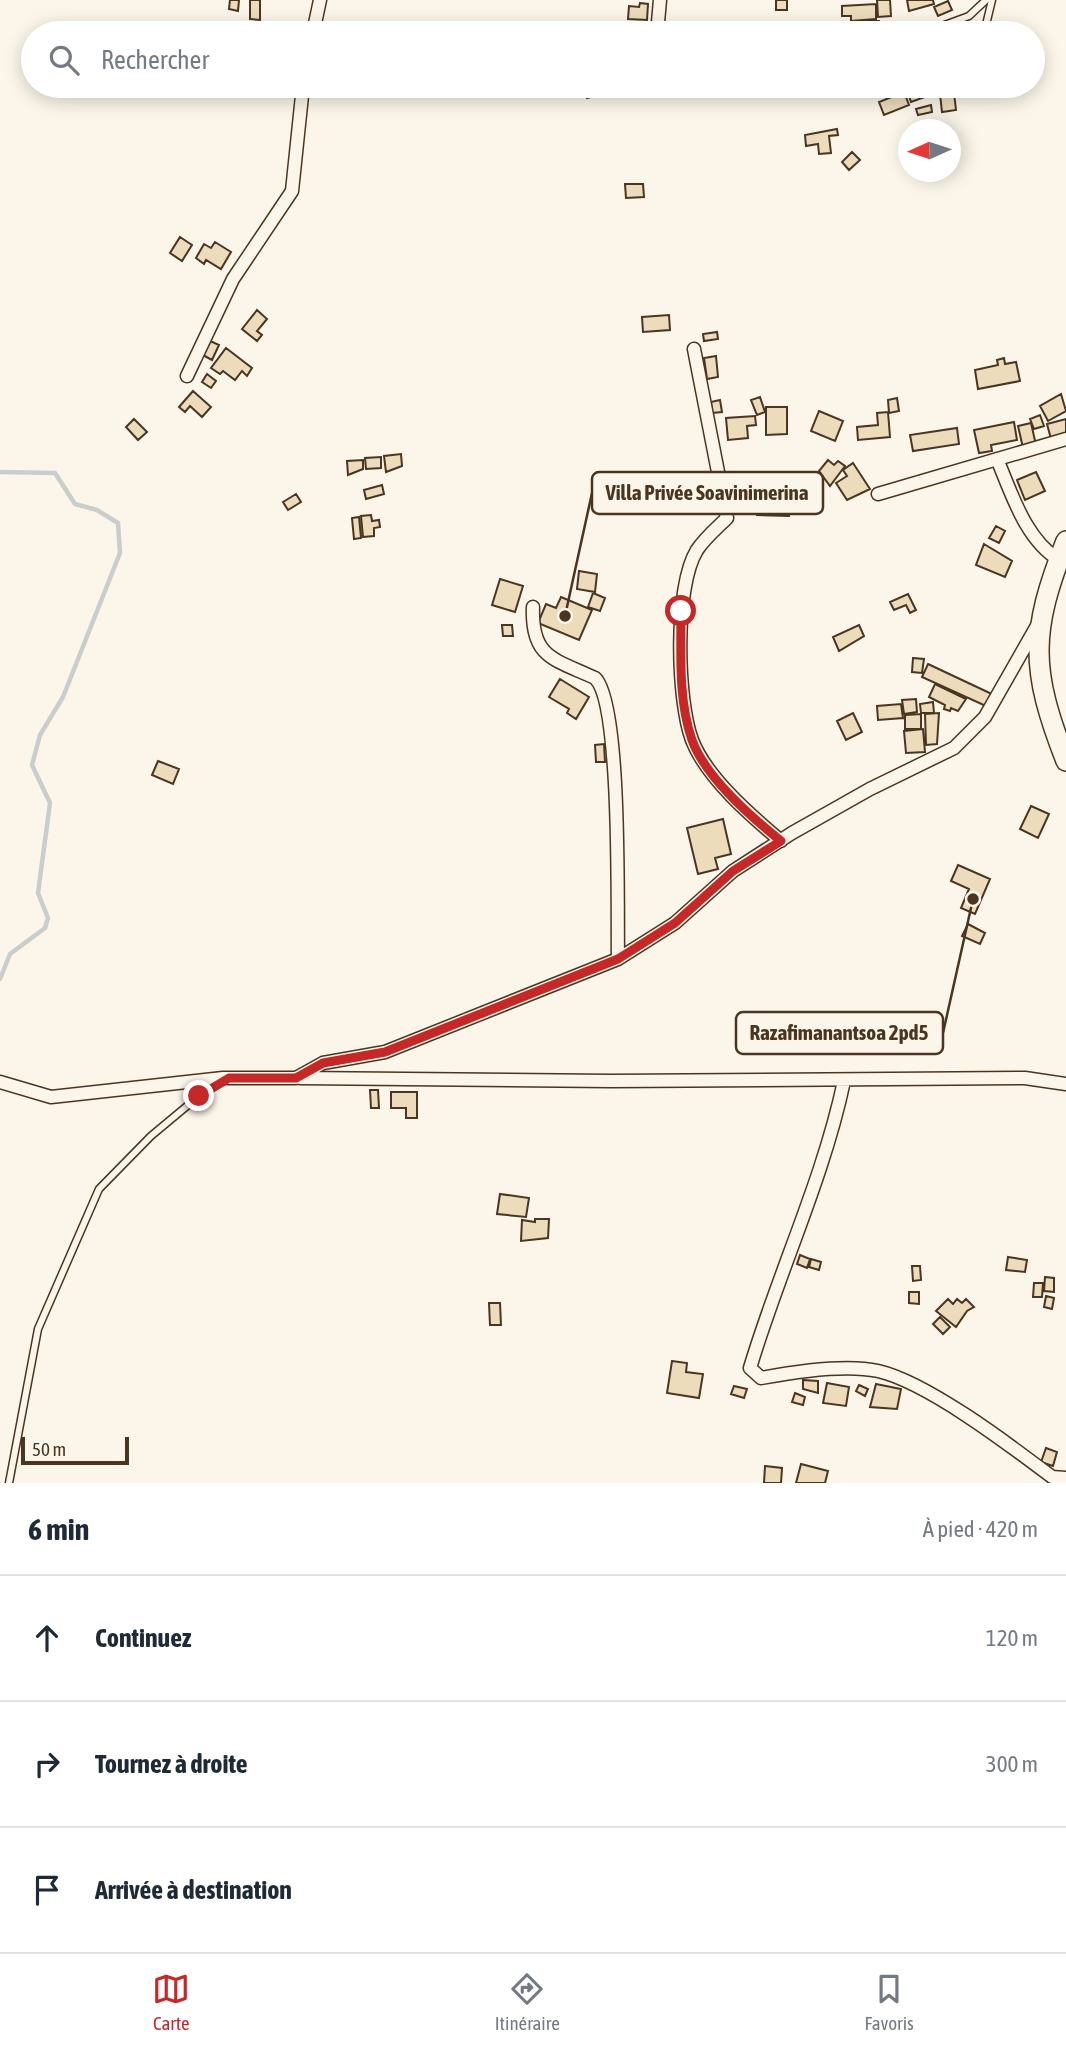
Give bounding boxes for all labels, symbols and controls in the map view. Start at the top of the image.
search box [21,21,1045,98]
icon: search [45,41,83,79]
text: Rechercher [101,45,209,75]
north arrow [898,119,961,182]
callout: Villa Privée Soavinimerina [592,472,823,514]
text: Villa Privée Soavinimerina [604,480,809,504]
route start [665,595,696,626]
callout: Razafimanantsoa 2pd5 [736,1012,943,1054]
text: Razafimanantsoa 2pd5 [750,1020,929,1044]
route end [183,1080,214,1111]
scale bar [21,1434,130,1466]
text: 50 m [32,1438,66,1460]
text: 6 min [28,1512,89,1546]
text: À pied · 420 m [923,1516,1038,1542]
icon: ahead [28,1619,66,1657]
text: Continuez [95,1623,191,1653]
text: 120 m [986,1625,1038,1651]
icon: right [28,1745,66,1783]
text: Tournez à droite [95,1749,248,1779]
text: 300 m [986,1751,1038,1777]
icon: arrive [28,1871,66,1909]
text: Arrivée à destination [95,1875,292,1905]
tab: Carte [152,1970,190,2034]
tab: Itinéraire [495,1970,560,2034]
tab: Favoris [864,1970,914,2034]

